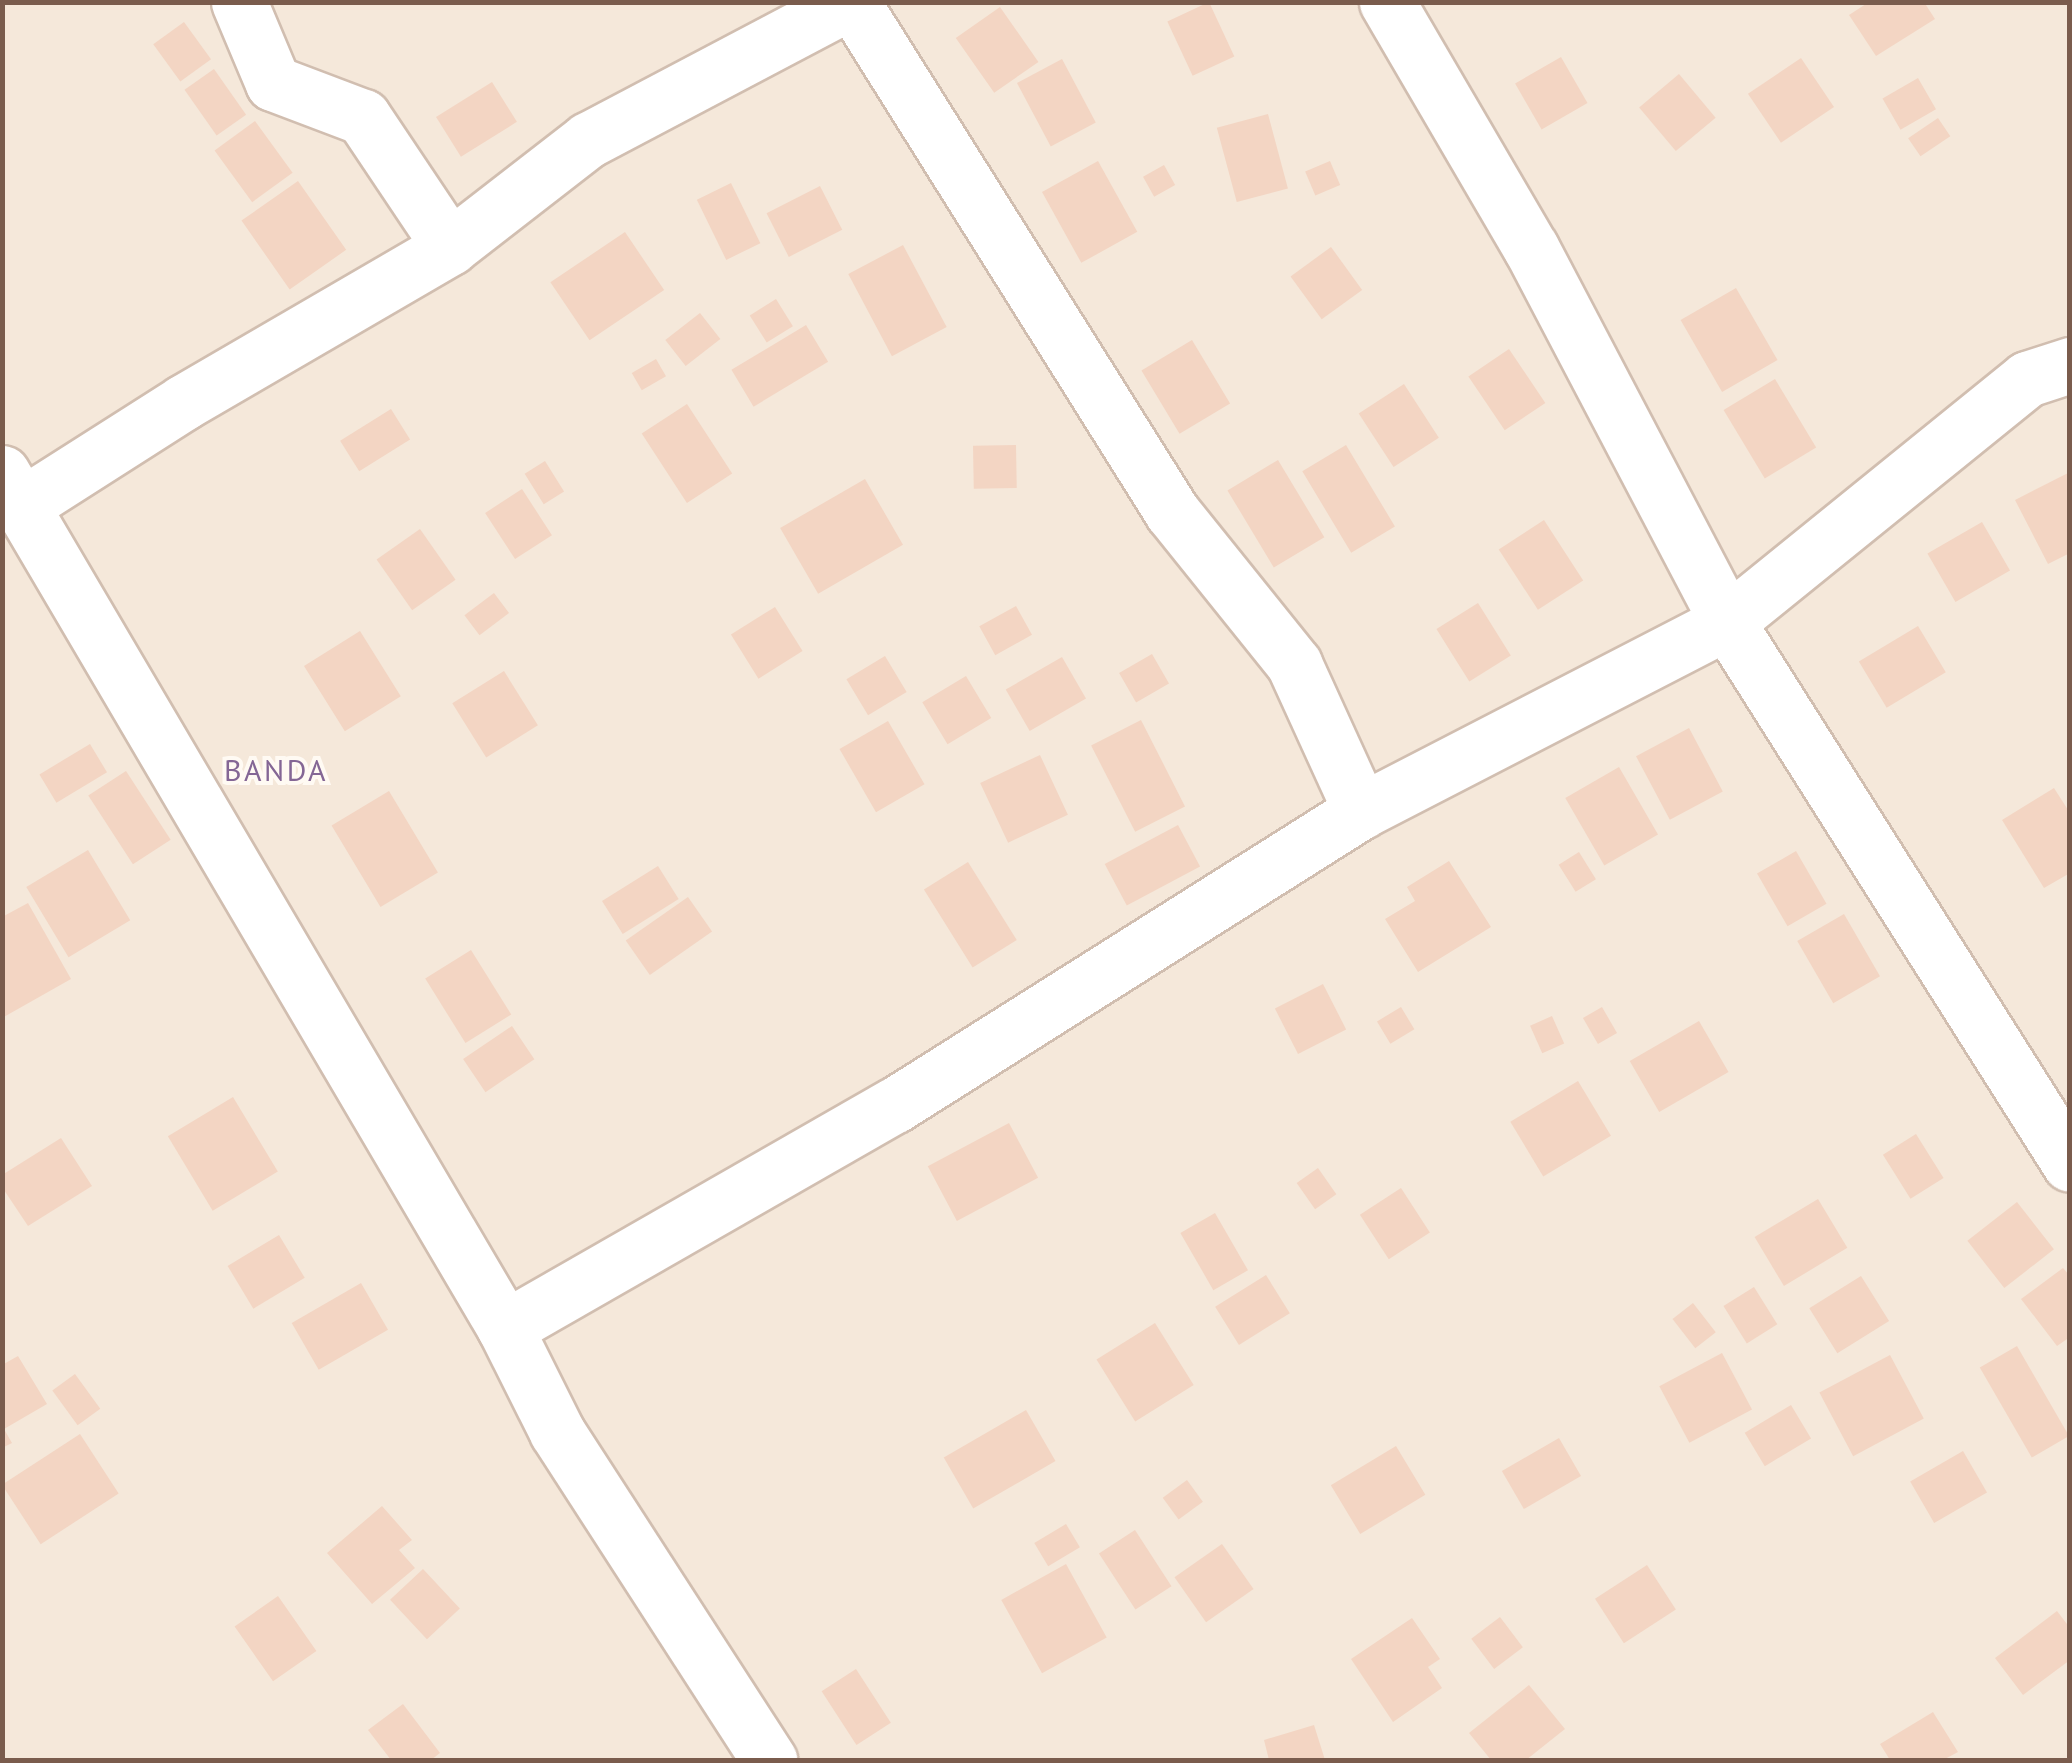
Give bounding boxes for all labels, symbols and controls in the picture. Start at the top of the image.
district label: BANDA [224,752,328,788]

